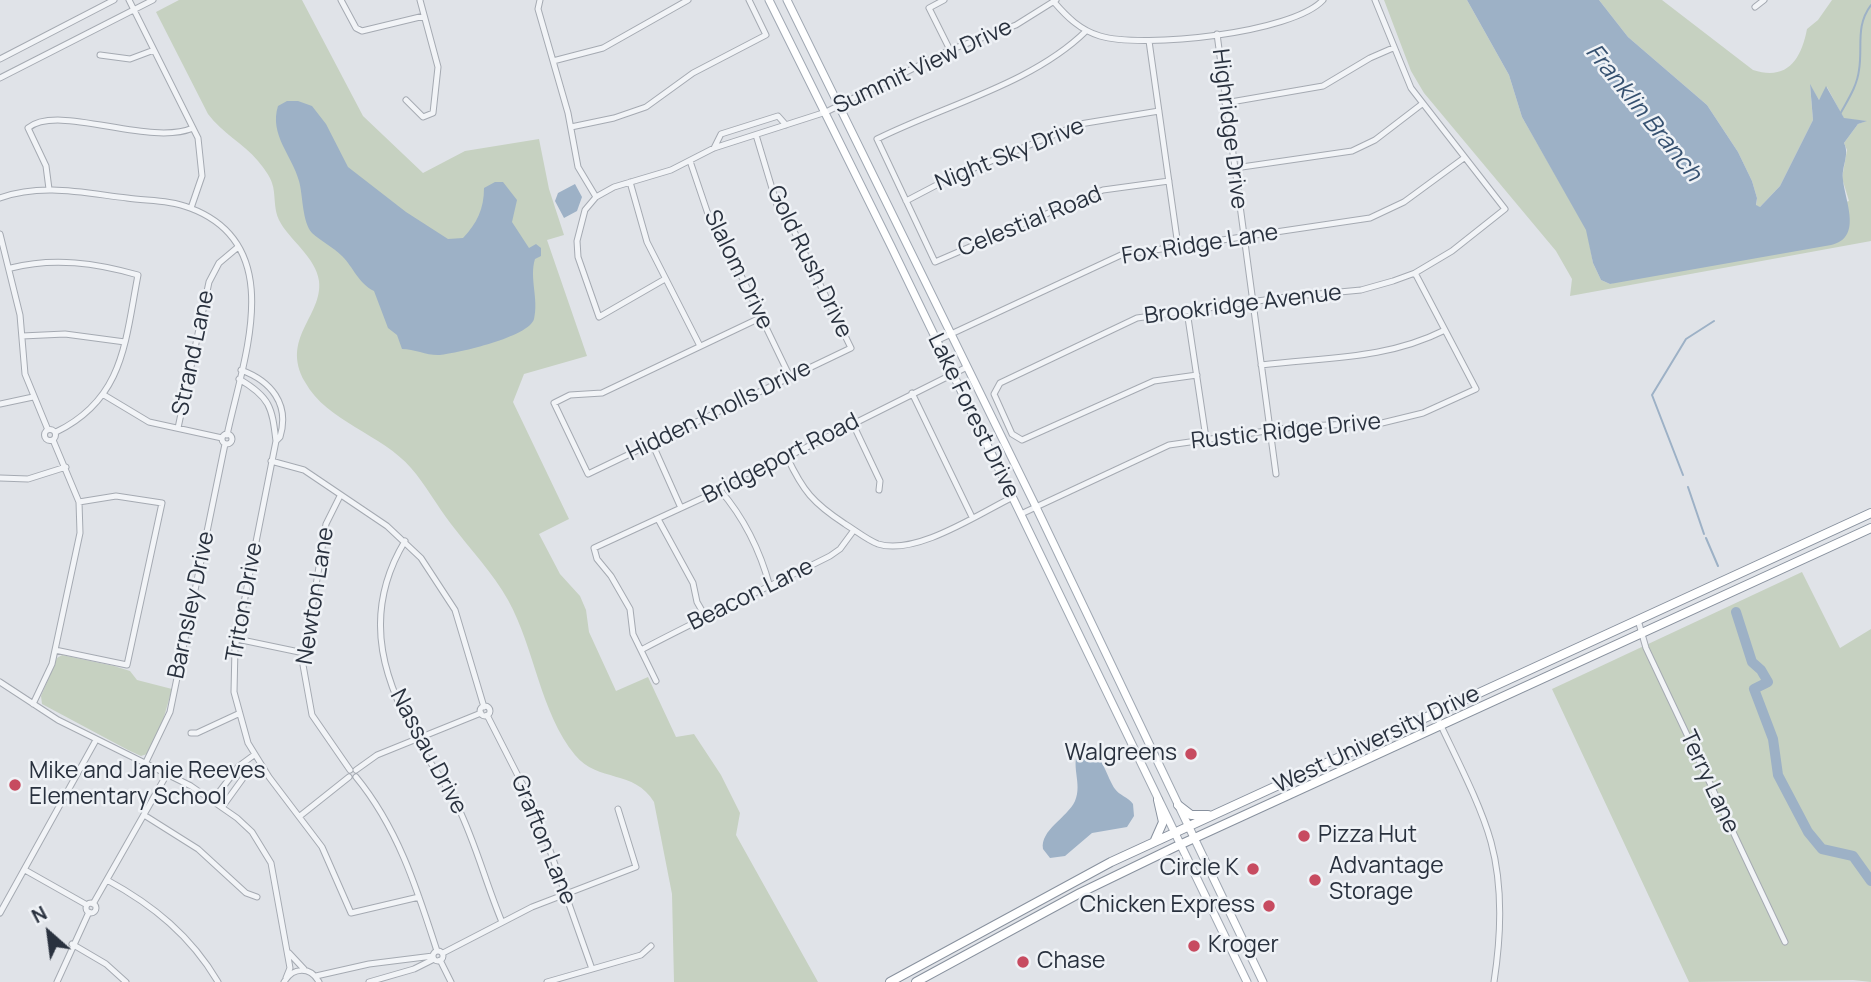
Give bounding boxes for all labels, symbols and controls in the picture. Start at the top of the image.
street label: Summit View Drive [829,14,1017,120]
water label: Franklin Branch [1579,39,1707,187]
street label: Highridge Drive [1205,47,1253,211]
street label: Night Sky Drive [931,113,1089,197]
street label: Gold Rush Drive [760,181,858,343]
street label: Celestial Road [954,181,1106,263]
street label: Slalom Drive [697,206,779,334]
street label: Fox Ridge Lane [1120,219,1280,271]
street label: Brookridge Avenue [1143,279,1343,331]
street label: Strand Lane [167,288,221,418]
street label: Lake Forest Drive [921,329,1025,503]
street label: Hidden Knolls Drive [622,354,816,468]
street label: Bridgeport Road [698,408,864,510]
street label: Rustic Ridge Drive [1190,408,1382,456]
street label: Newton Lane [292,525,340,667]
street label: Barnsley Drive [163,529,221,681]
street label: Triton Drive [221,540,269,664]
street label: Beacon Lane [684,553,818,637]
street label: West University Drive [1270,680,1484,800]
street label: Nassau Drive [384,685,472,819]
street label: Terry Lane [1673,726,1745,838]
place label: Walgreens [1064,740,1177,768]
marker: Walgreens [1183,746,1199,762]
place label: Mike and Janie Reeves Elementary School [29,758,266,812]
street label: Grafton Lane [505,771,581,909]
marker: Mike and Janie Reeves Elementary School [7,777,23,793]
place label: Pizza Hut [1318,822,1417,850]
marker: Pizza Hut [1296,828,1312,844]
place label: Advantage Storage [1329,853,1444,907]
place label: Circle K [1160,855,1239,883]
marker: Circle K [1245,861,1261,877]
marker: Advantage Storage [1307,872,1323,888]
place label: Chicken Express [1080,892,1255,920]
north arrow [14,898,84,968]
marker: Chicken Express [1261,898,1277,914]
text: N [27,900,51,929]
place label: Kroger [1208,932,1279,960]
marker: Kroger [1186,938,1202,954]
place label: Chase [1037,948,1105,976]
marker: Chase [1015,954,1031,970]

